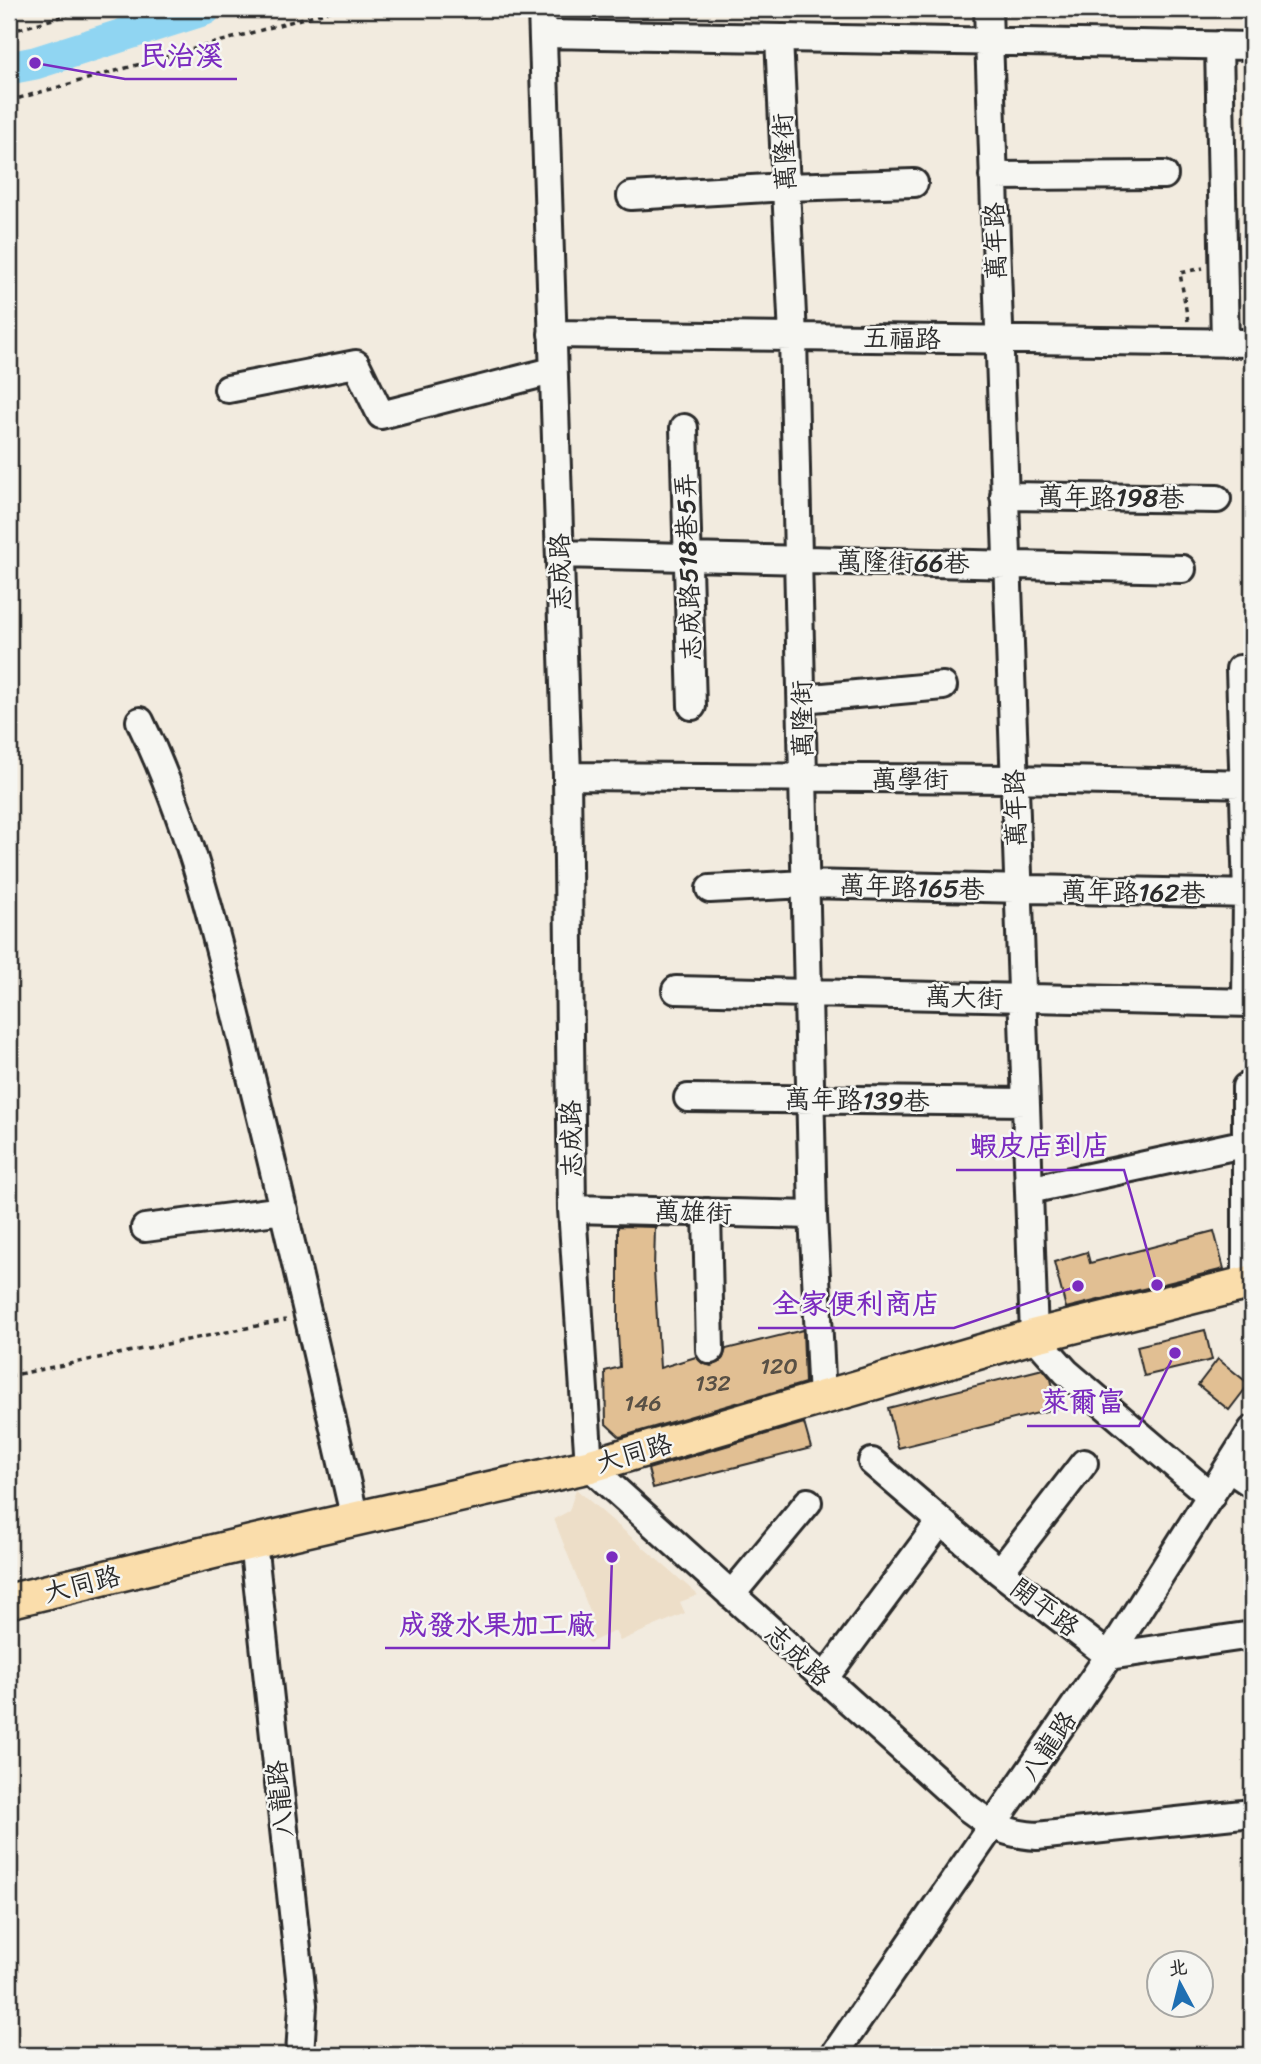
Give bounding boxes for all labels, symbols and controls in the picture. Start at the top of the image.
callout: 民治溪 [125,30,237,79]
text: 民治溪 [139,31,223,80]
street label: 萬隆街 [759,112,809,192]
street label: 萬年路 [971,201,1019,281]
street label: 五福路 [863,314,941,362]
street label: 志成路518巷5弄 [662,472,714,662]
street label: 萬年路198巷 [1037,473,1185,521]
street label: 志成路 [536,532,584,612]
street label: 萬隆街66巷 [836,538,970,586]
street label: 萬隆街 [778,680,826,758]
street label: 萬學街 [871,756,949,802]
street label: 萬年路 [991,768,1039,848]
street label: 萬年路165巷 [838,861,986,913]
street label: 萬年路162巷 [1060,868,1206,916]
street label: 萬大街 [924,973,1004,1021]
street label: 萬年路139巷 [784,1076,930,1124]
street label: 志成路 [547,1100,595,1178]
callout: 蝦皮店到店 [956,1121,1124,1170]
text: 蝦皮店到店 [970,1121,1110,1170]
street label: 萬雄街 [653,1188,733,1236]
callout: 全家便利商店 [758,1279,954,1328]
text: 全家便利商店 [772,1279,940,1328]
house number: 120 [760,1346,798,1387]
house number: 132 [695,1363,731,1404]
callout: 萊爾富 [1027,1377,1139,1426]
text: 萊爾富 [1041,1377,1125,1426]
house number: 146 [624,1383,662,1424]
street label: 大同路 [590,1420,678,1486]
street label: 大同路 [39,1552,125,1616]
street label: 開平路 [1000,1565,1090,1649]
callout: 成發水果加工廠 [385,1599,609,1648]
text: 成發水果加工廠 [399,1600,595,1649]
street label: 志成路 [754,1612,842,1698]
street label: 八龍路 [1007,1701,1089,1791]
street label: 八龍路 [253,1758,307,1840]
north arrow [1146,1948,1216,2018]
text: 北 [1167,1950,1189,1985]

